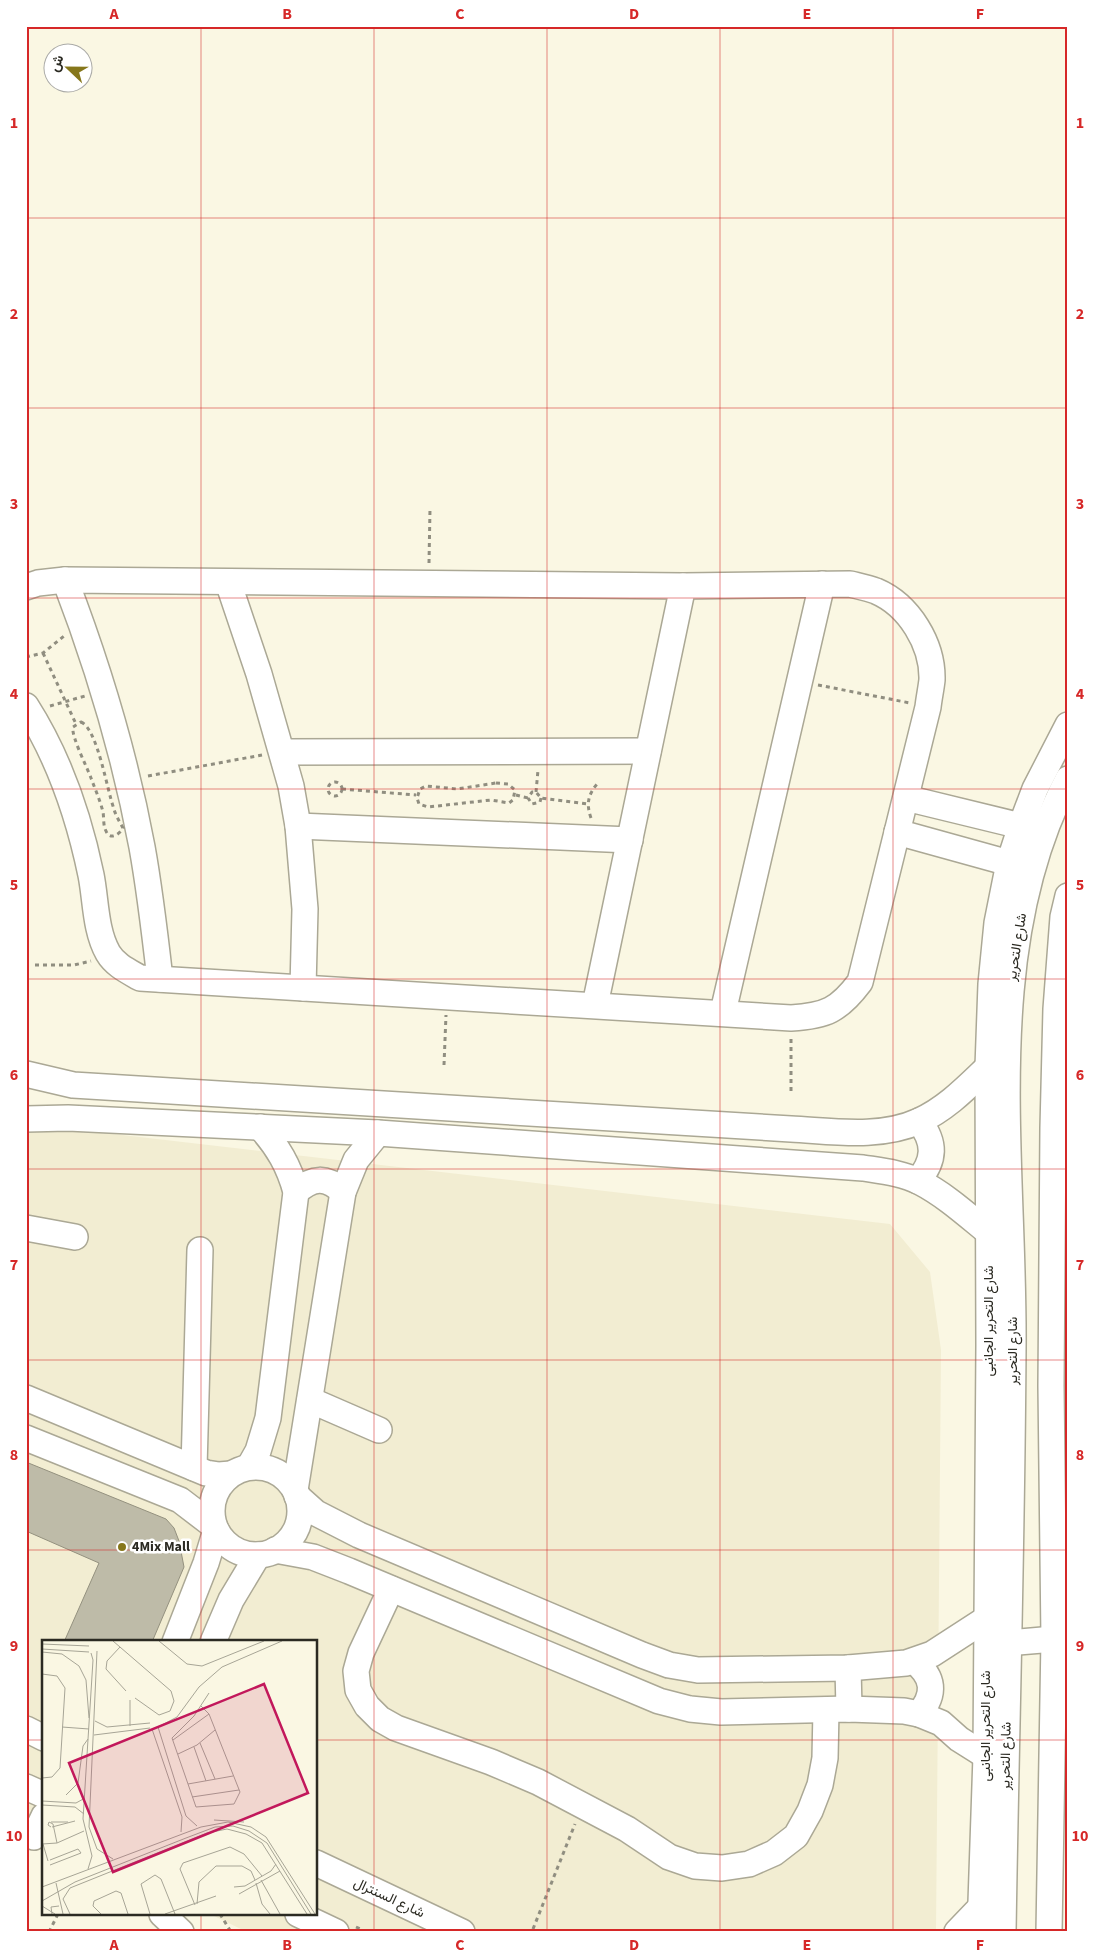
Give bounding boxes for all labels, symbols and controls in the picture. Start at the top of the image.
text: A [108,3,119,25]
text: B [282,3,292,25]
text: C [455,3,465,25]
text: D [629,3,639,25]
text: E [803,3,811,25]
text: F [976,3,984,25]
north arrow [42,42,92,92]
text: ش [44,52,69,75]
text: 1 [10,112,18,134]
text: 1 [1076,112,1084,134]
text: 2 [10,303,18,325]
text: 2 [1076,303,1084,325]
text: 3 [10,493,18,515]
text: 3 [1076,493,1084,515]
text: 4 [10,683,19,705]
text: 4 [1076,683,1085,705]
text: 5 [10,874,18,896]
text: 5 [1076,874,1084,896]
street label: شارع التحرير [1002,912,1032,983]
text: 6 [10,1064,18,1086]
text: 6 [1076,1064,1084,1086]
text: 7 [10,1254,18,1276]
text: 7 [1076,1254,1084,1276]
street label: شارع التحرير الجانبى [979,1266,999,1376]
street label: شارع التحرير [1003,1317,1023,1386]
text: 8 [10,1444,18,1466]
text: 8 [1076,1444,1084,1466]
place label: 4Mix Mall [132,1537,190,1557]
marker: 4Mix Mall [116,1541,128,1553]
text: 9 [10,1635,18,1657]
text: 9 [1076,1635,1084,1657]
inset map [42,1640,318,1916]
street label: شارع التحرير الجانبى [976,1671,996,1781]
street label: شارع التحرير [995,1722,1017,1791]
text: 10 [6,1825,22,1847]
text: 10 [1072,1825,1088,1847]
street label: شارع السنترال [350,1873,428,1923]
text: A [108,1934,119,1956]
text: B [282,1934,292,1956]
text: C [455,1934,465,1956]
text: D [629,1934,639,1956]
text: E [803,1934,811,1956]
text: F [976,1934,984,1956]

